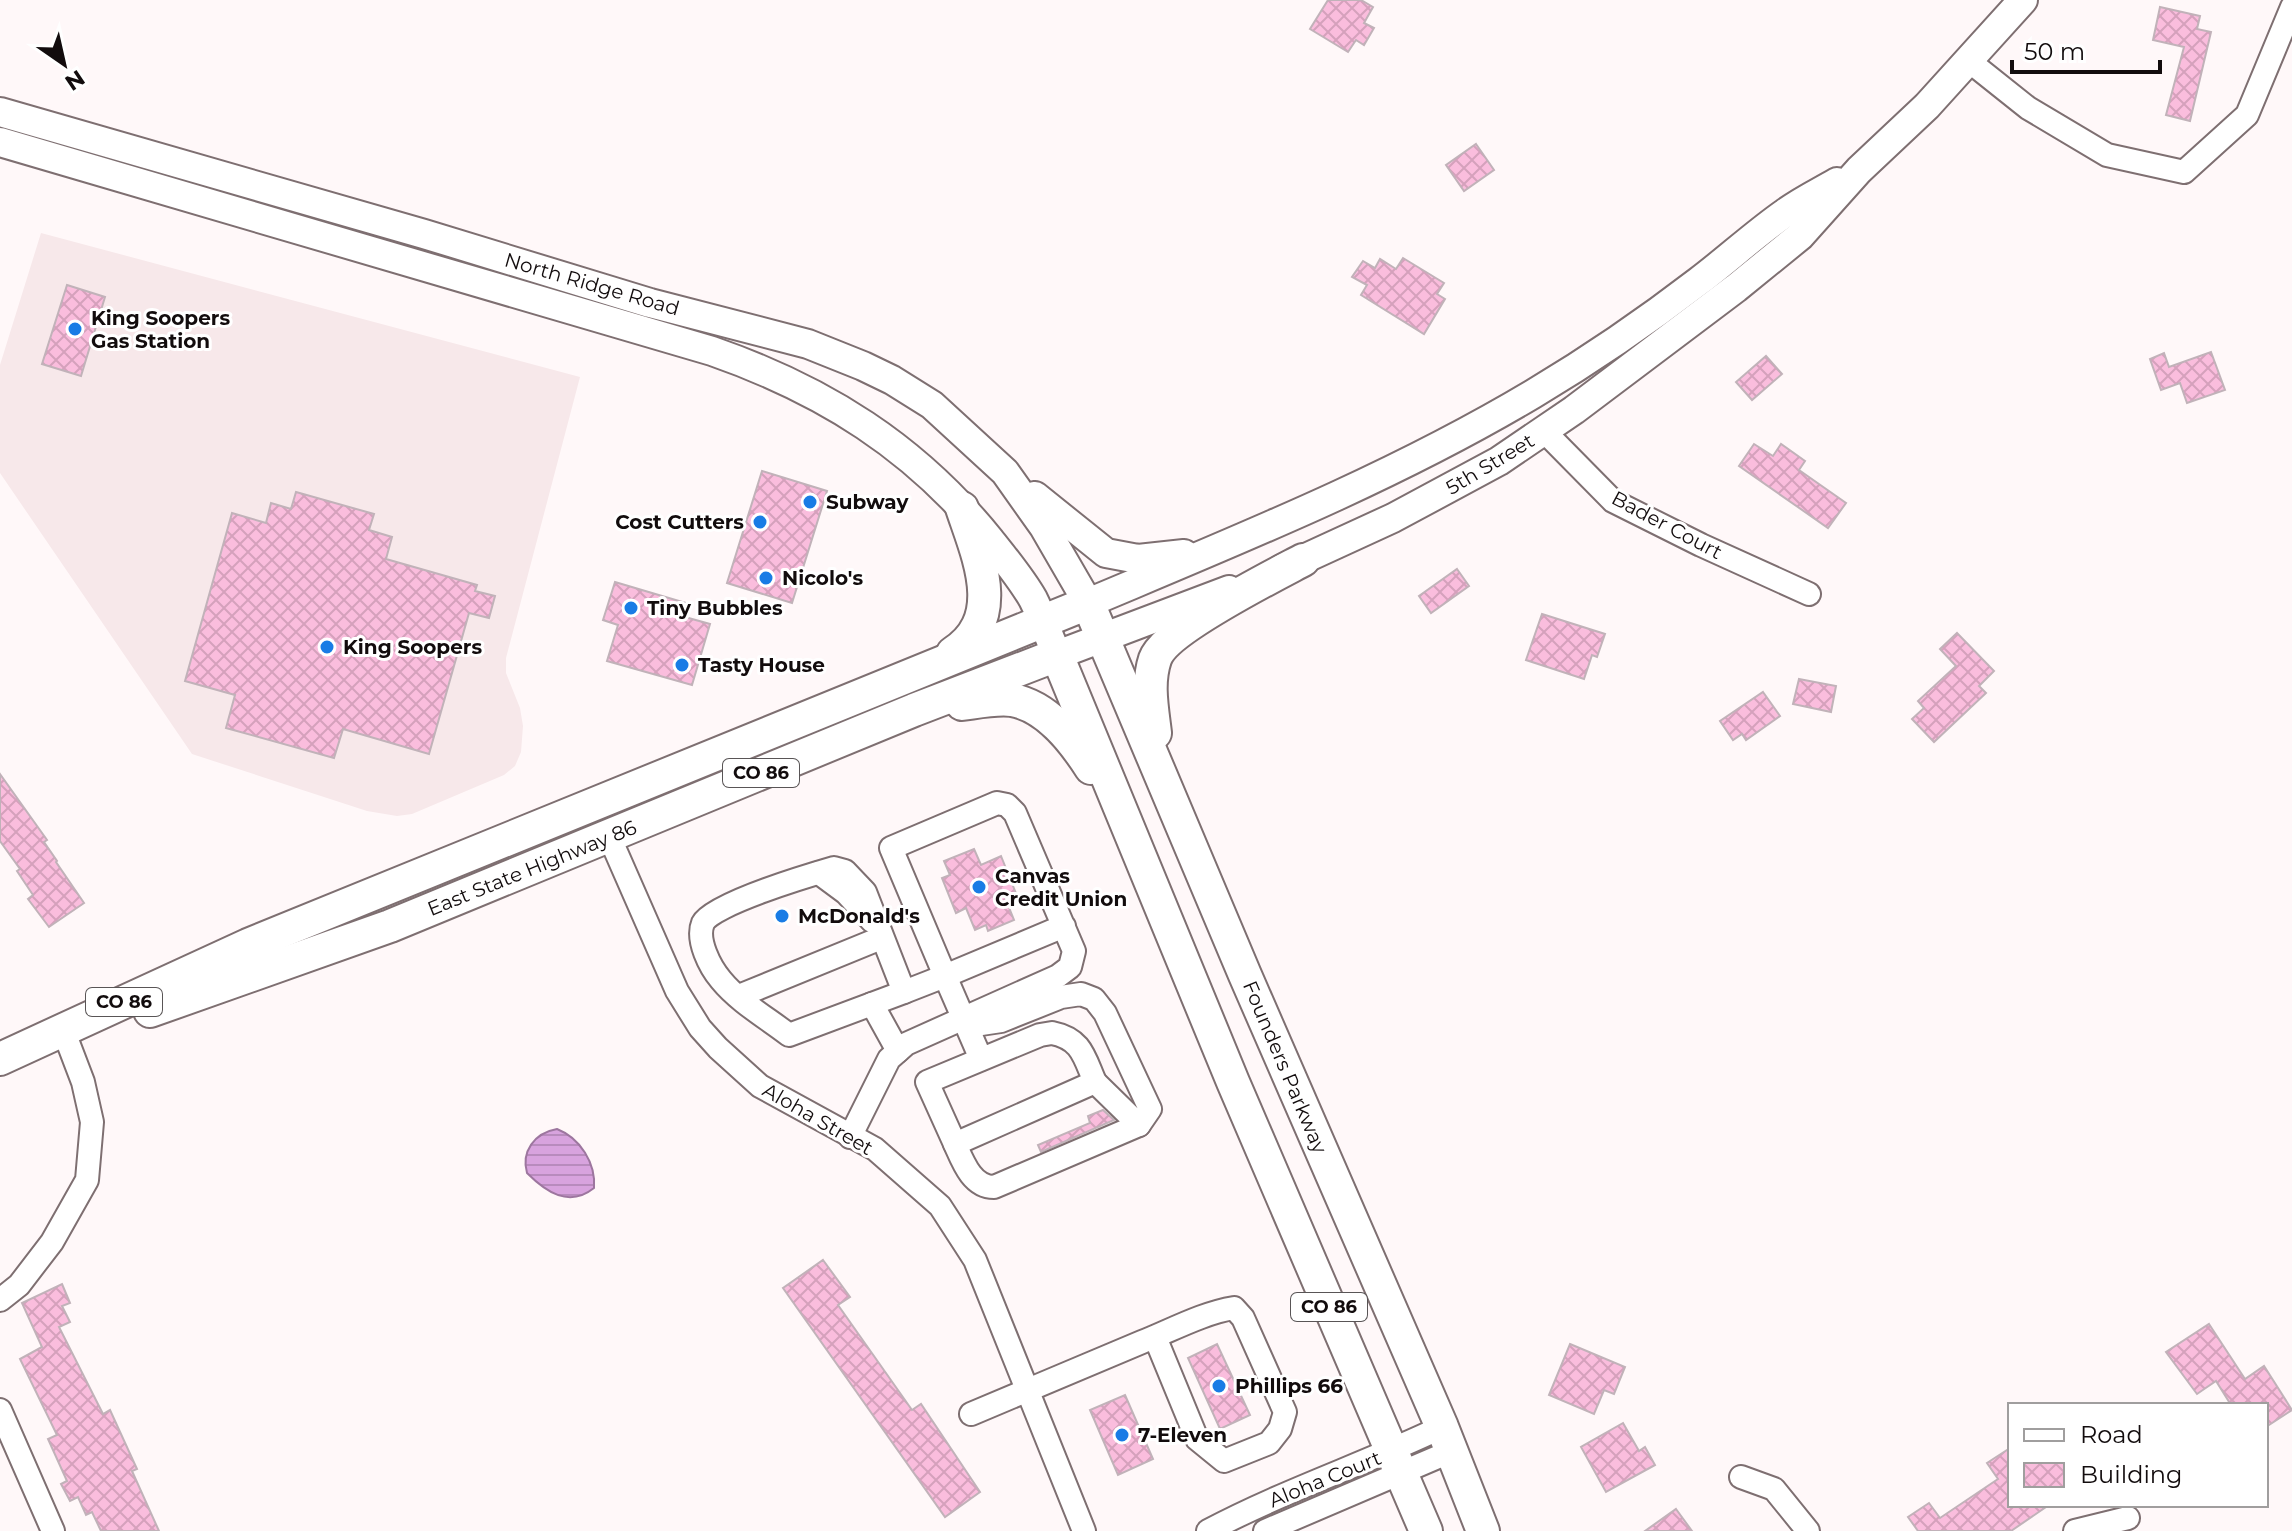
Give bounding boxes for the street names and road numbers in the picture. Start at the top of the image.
street label: North Ridge Road [502,248,682,320]
street label: 5th Street [1442,428,1538,500]
street label: Bader Court [1608,486,1726,564]
road number: CO 86 [723,759,799,787]
street label: East State Highway 86 [424,815,640,921]
street label: Founders Parkway [1238,977,1332,1157]
road number: CO 86 [86,988,162,1016]
street label: Aloha Street [759,1078,877,1160]
road number: CO 86 [1291,1293,1367,1321]
street label: Aloha Court [1265,1446,1385,1512]

